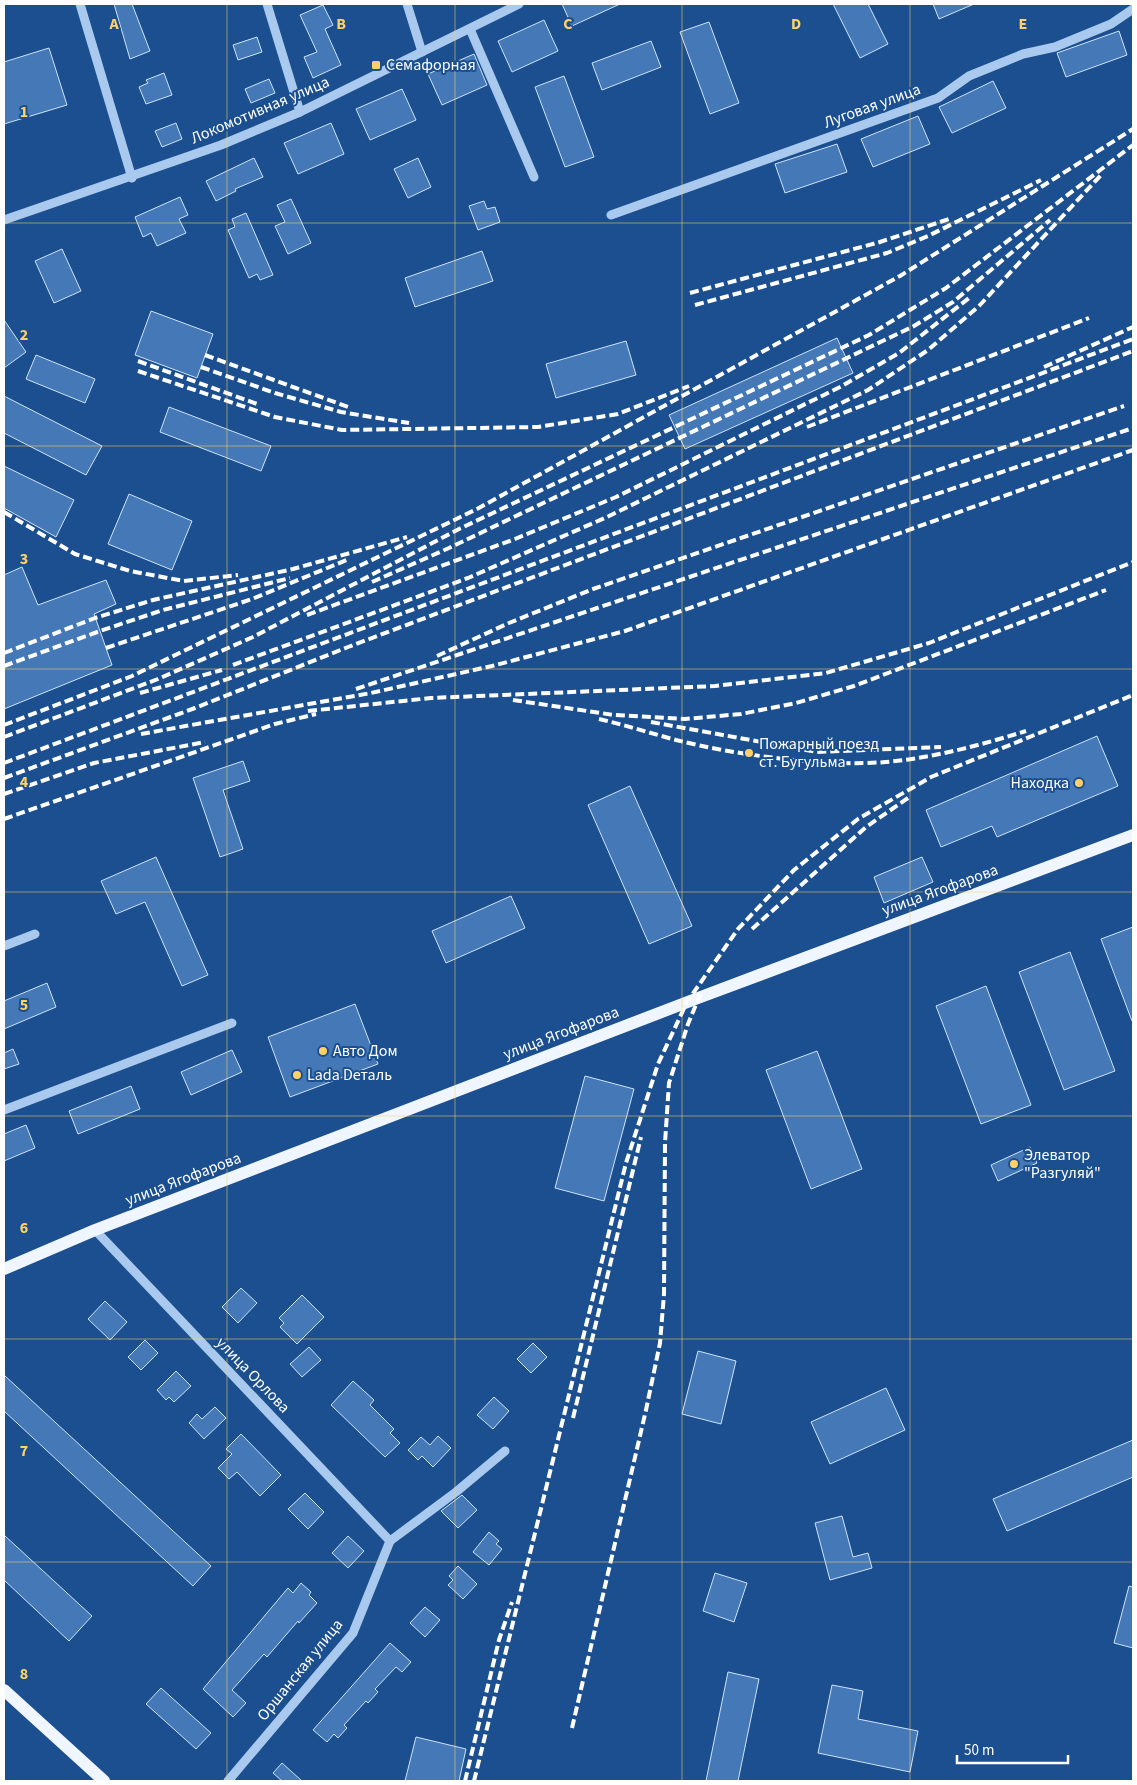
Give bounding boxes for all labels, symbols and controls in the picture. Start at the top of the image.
text: A [108,13,119,35]
text: B [336,13,346,35]
text: C [563,13,573,35]
text: D [791,13,801,35]
text: E [1019,13,1027,35]
place label: Семафорная [386,54,476,76]
marker: Семафорная [370,59,382,71]
street label: Локомотивная улица [187,71,333,149]
street label: Луговая улица [820,78,924,134]
text: 1 [20,101,28,123]
text: 2 [20,324,28,346]
text: 3 [20,548,28,570]
place label: Пожарный поезд ст. Бугульма [759,733,880,773]
marker: Пожарный поезд ст. Бугульма [743,747,755,759]
text: 4 [20,771,29,793]
place label: Находка [1011,772,1069,794]
marker: Находка [1073,777,1085,789]
street label: улица Ягофарова [879,859,1001,921]
text: 5 [20,994,28,1016]
street label: улица Ягофарова [500,1001,622,1065]
place label: Авто Дом [333,1040,398,1062]
marker: Авто Дом [317,1045,329,1057]
place label: Lada Dеталь [307,1064,392,1086]
marker: Lada Dеталь [291,1069,303,1081]
place label: Элеватор "Разгуляй" [1024,1144,1101,1184]
street label: улица Ягофарова [122,1147,244,1211]
marker: Элеватор "Разгуляй" [1008,1158,1020,1170]
text: 6 [20,1217,28,1239]
street label: улица Орлова [211,1332,295,1418]
text: 7 [20,1440,28,1462]
street label: Оршанская улица [252,1614,348,1726]
text: 8 [20,1663,28,1685]
scale bar [957,1732,1068,1764]
text: 50 m [964,1740,994,1761]

